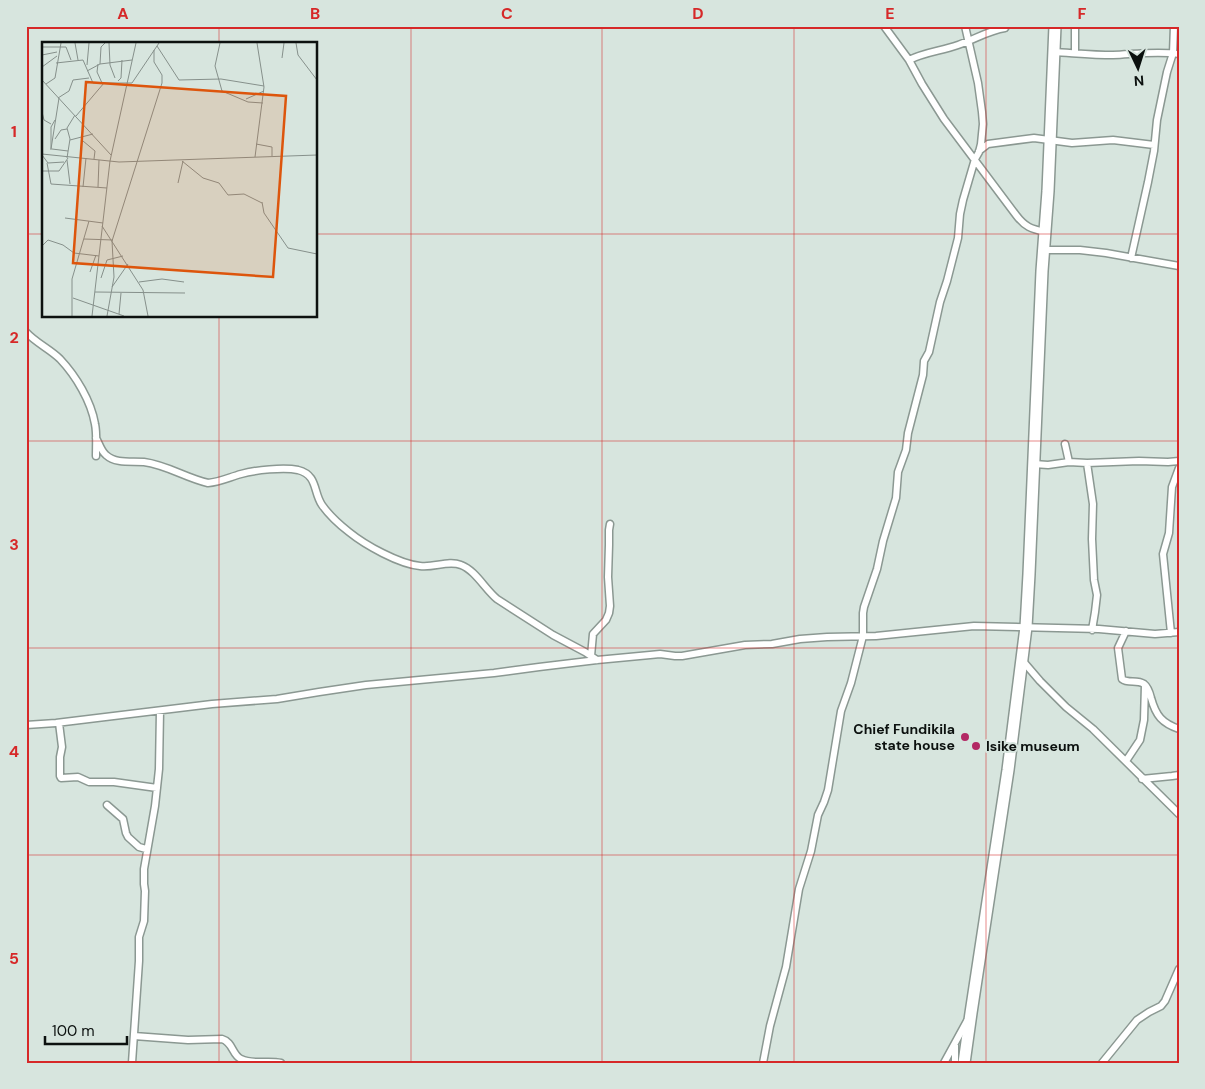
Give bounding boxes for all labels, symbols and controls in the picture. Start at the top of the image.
text: A [117,3,129,24]
text: B [310,3,320,24]
text: C [501,3,513,24]
text: D [692,3,704,24]
text: E [885,3,895,24]
text: F [1078,3,1087,24]
inset map [42,42,318,318]
north arrow [1112,42,1162,92]
text: N [1133,72,1145,90]
text: 1 [11,121,17,142]
text: 2 [9,327,19,348]
text: 3 [9,534,19,555]
place label: Chief Fundikila state house [853,720,955,754]
marker: Chief Fundikila state house [959,731,971,743]
place label: Isike museum [986,737,1080,755]
marker: Isike museum [970,740,982,752]
text: 4 [9,741,19,762]
text: 5 [9,948,19,969]
scale bar [45,1014,128,1046]
text: 100 m [52,1021,95,1041]

